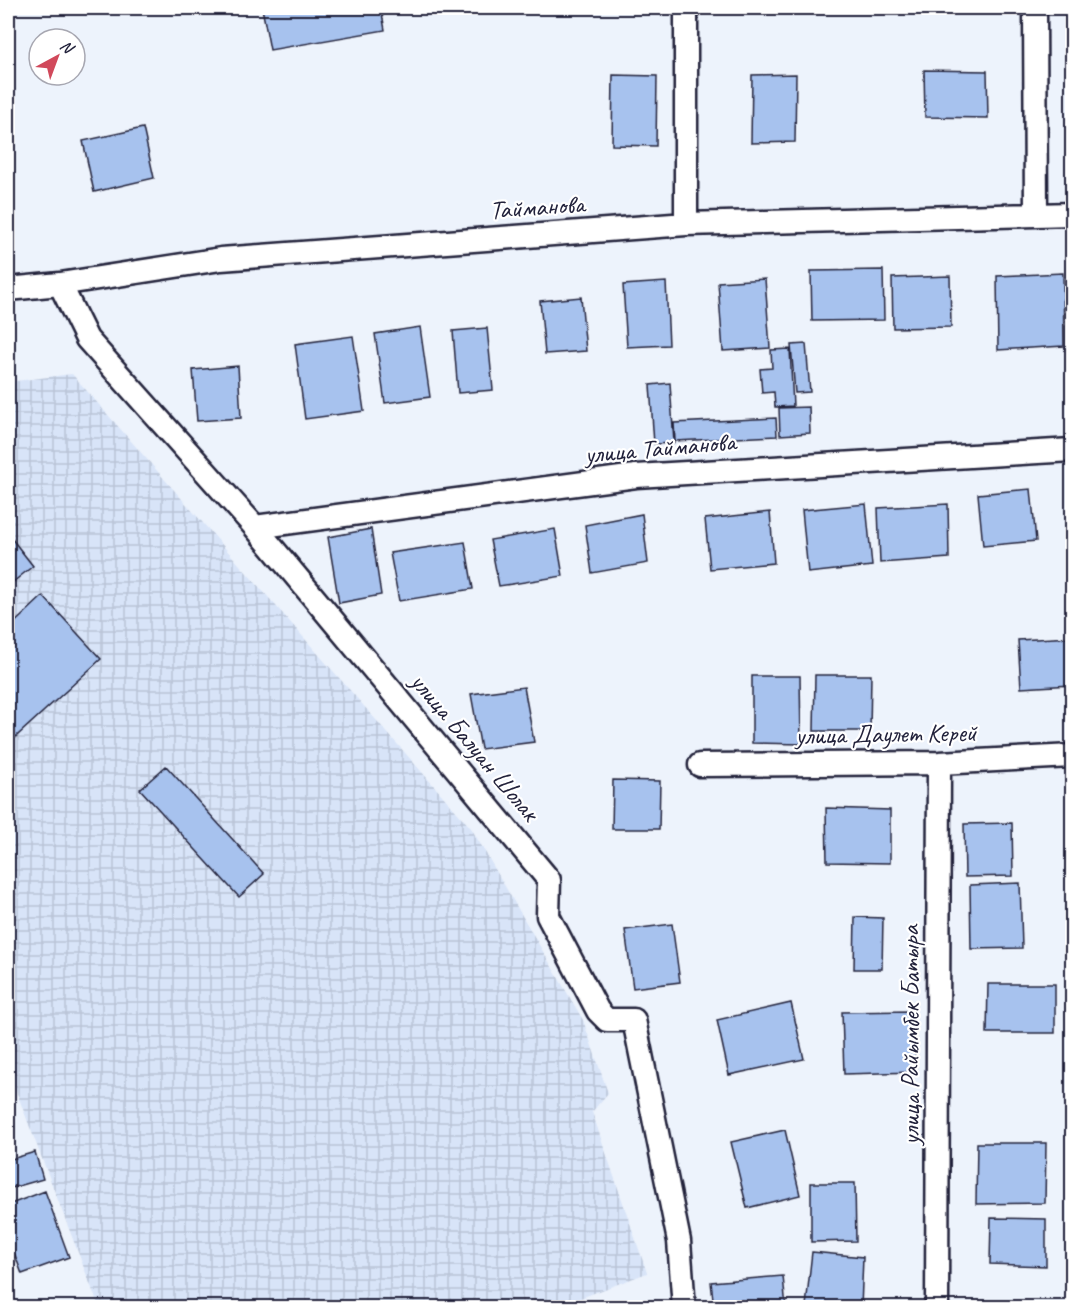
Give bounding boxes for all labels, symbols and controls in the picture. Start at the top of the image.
north arrow [27,27,87,87]
text: N [56,36,79,59]
street label: Тайманова [489,187,588,227]
street label: улица Тайманова [581,425,739,471]
street label: улица Балуан Шолак [402,664,548,829]
street label: улица Даулет Керей [793,716,979,752]
street label: улица Райымбек Батыра [894,923,927,1147]

